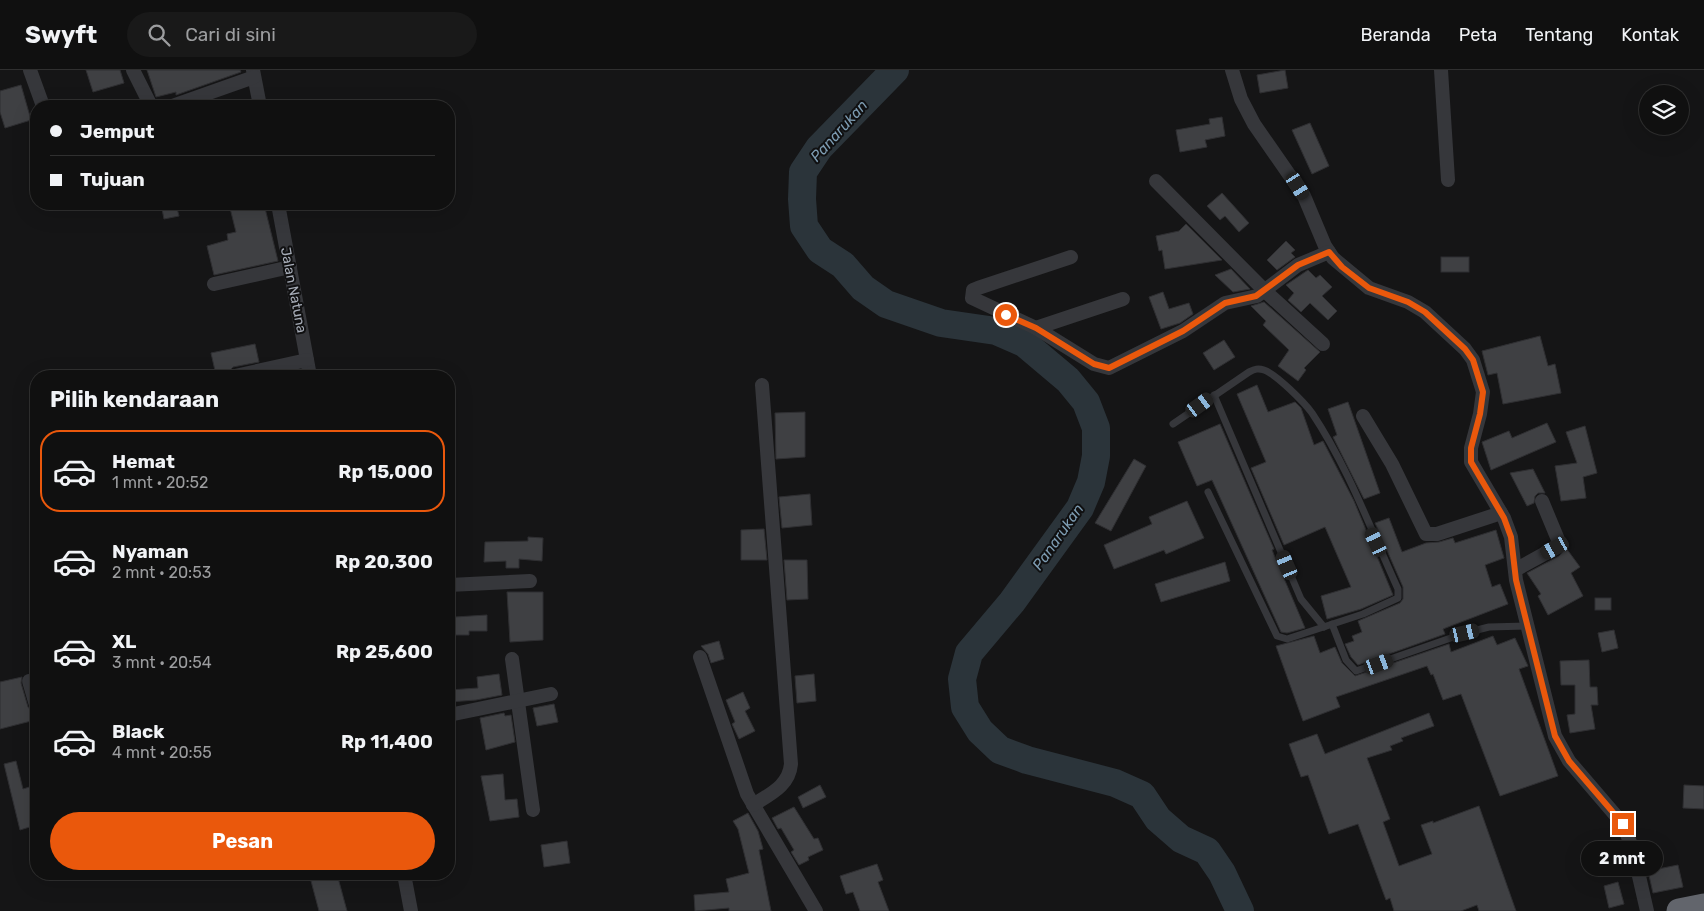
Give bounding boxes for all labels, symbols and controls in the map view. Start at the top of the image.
search box [127,12,477,57]
text: Swyft [25,21,97,49]
icon: search [145,21,173,49]
text: Cari di sini [185,23,276,46]
text: Beranda [1360,24,1431,46]
text: Peta [1459,24,1497,46]
text: Tentang [1525,24,1593,46]
text: Kontak [1621,24,1679,46]
map controls [1639,85,1689,135]
button: layers [1639,85,1689,135]
water label: Panarukan [807,96,871,166]
text: Jemput [80,120,154,143]
text: Tujuan [80,168,145,191]
car [1283,169,1312,203]
street label: Jalan Natuna [277,246,310,334]
route start [995,304,1017,326]
text: Pilih kendaraan [50,386,219,413]
car [1183,390,1216,420]
icon: car [52,449,97,494]
text: Hemat [112,450,175,473]
text: Rp 15,000 [338,460,433,483]
text: 1 mnt · 20:52 [112,473,209,492]
water label: Panarukan [1029,500,1087,574]
car [1362,525,1389,559]
car [1538,534,1571,562]
icon: car [52,539,97,584]
text: Nyaman [112,540,189,563]
car [1274,548,1299,582]
text: Rp 20,300 [335,550,433,573]
text: 2 mnt · 20:53 [112,563,211,582]
car [1448,622,1481,644]
icon: car [52,629,97,674]
text: XL [112,630,136,653]
text: Rp 25,600 [336,640,433,663]
car [1362,652,1395,676]
text: 3 mnt · 20:54 [112,653,212,672]
icon: car [52,719,97,764]
text: Black [112,720,164,743]
text: Rp 11,400 [341,730,433,753]
text: 4 mnt · 20:55 [112,743,212,762]
button: Pesan [50,812,435,870]
route end [1612,813,1634,835]
callout: 2 mnt [1582,842,1664,876]
text: 2 mnt [1599,849,1645,868]

